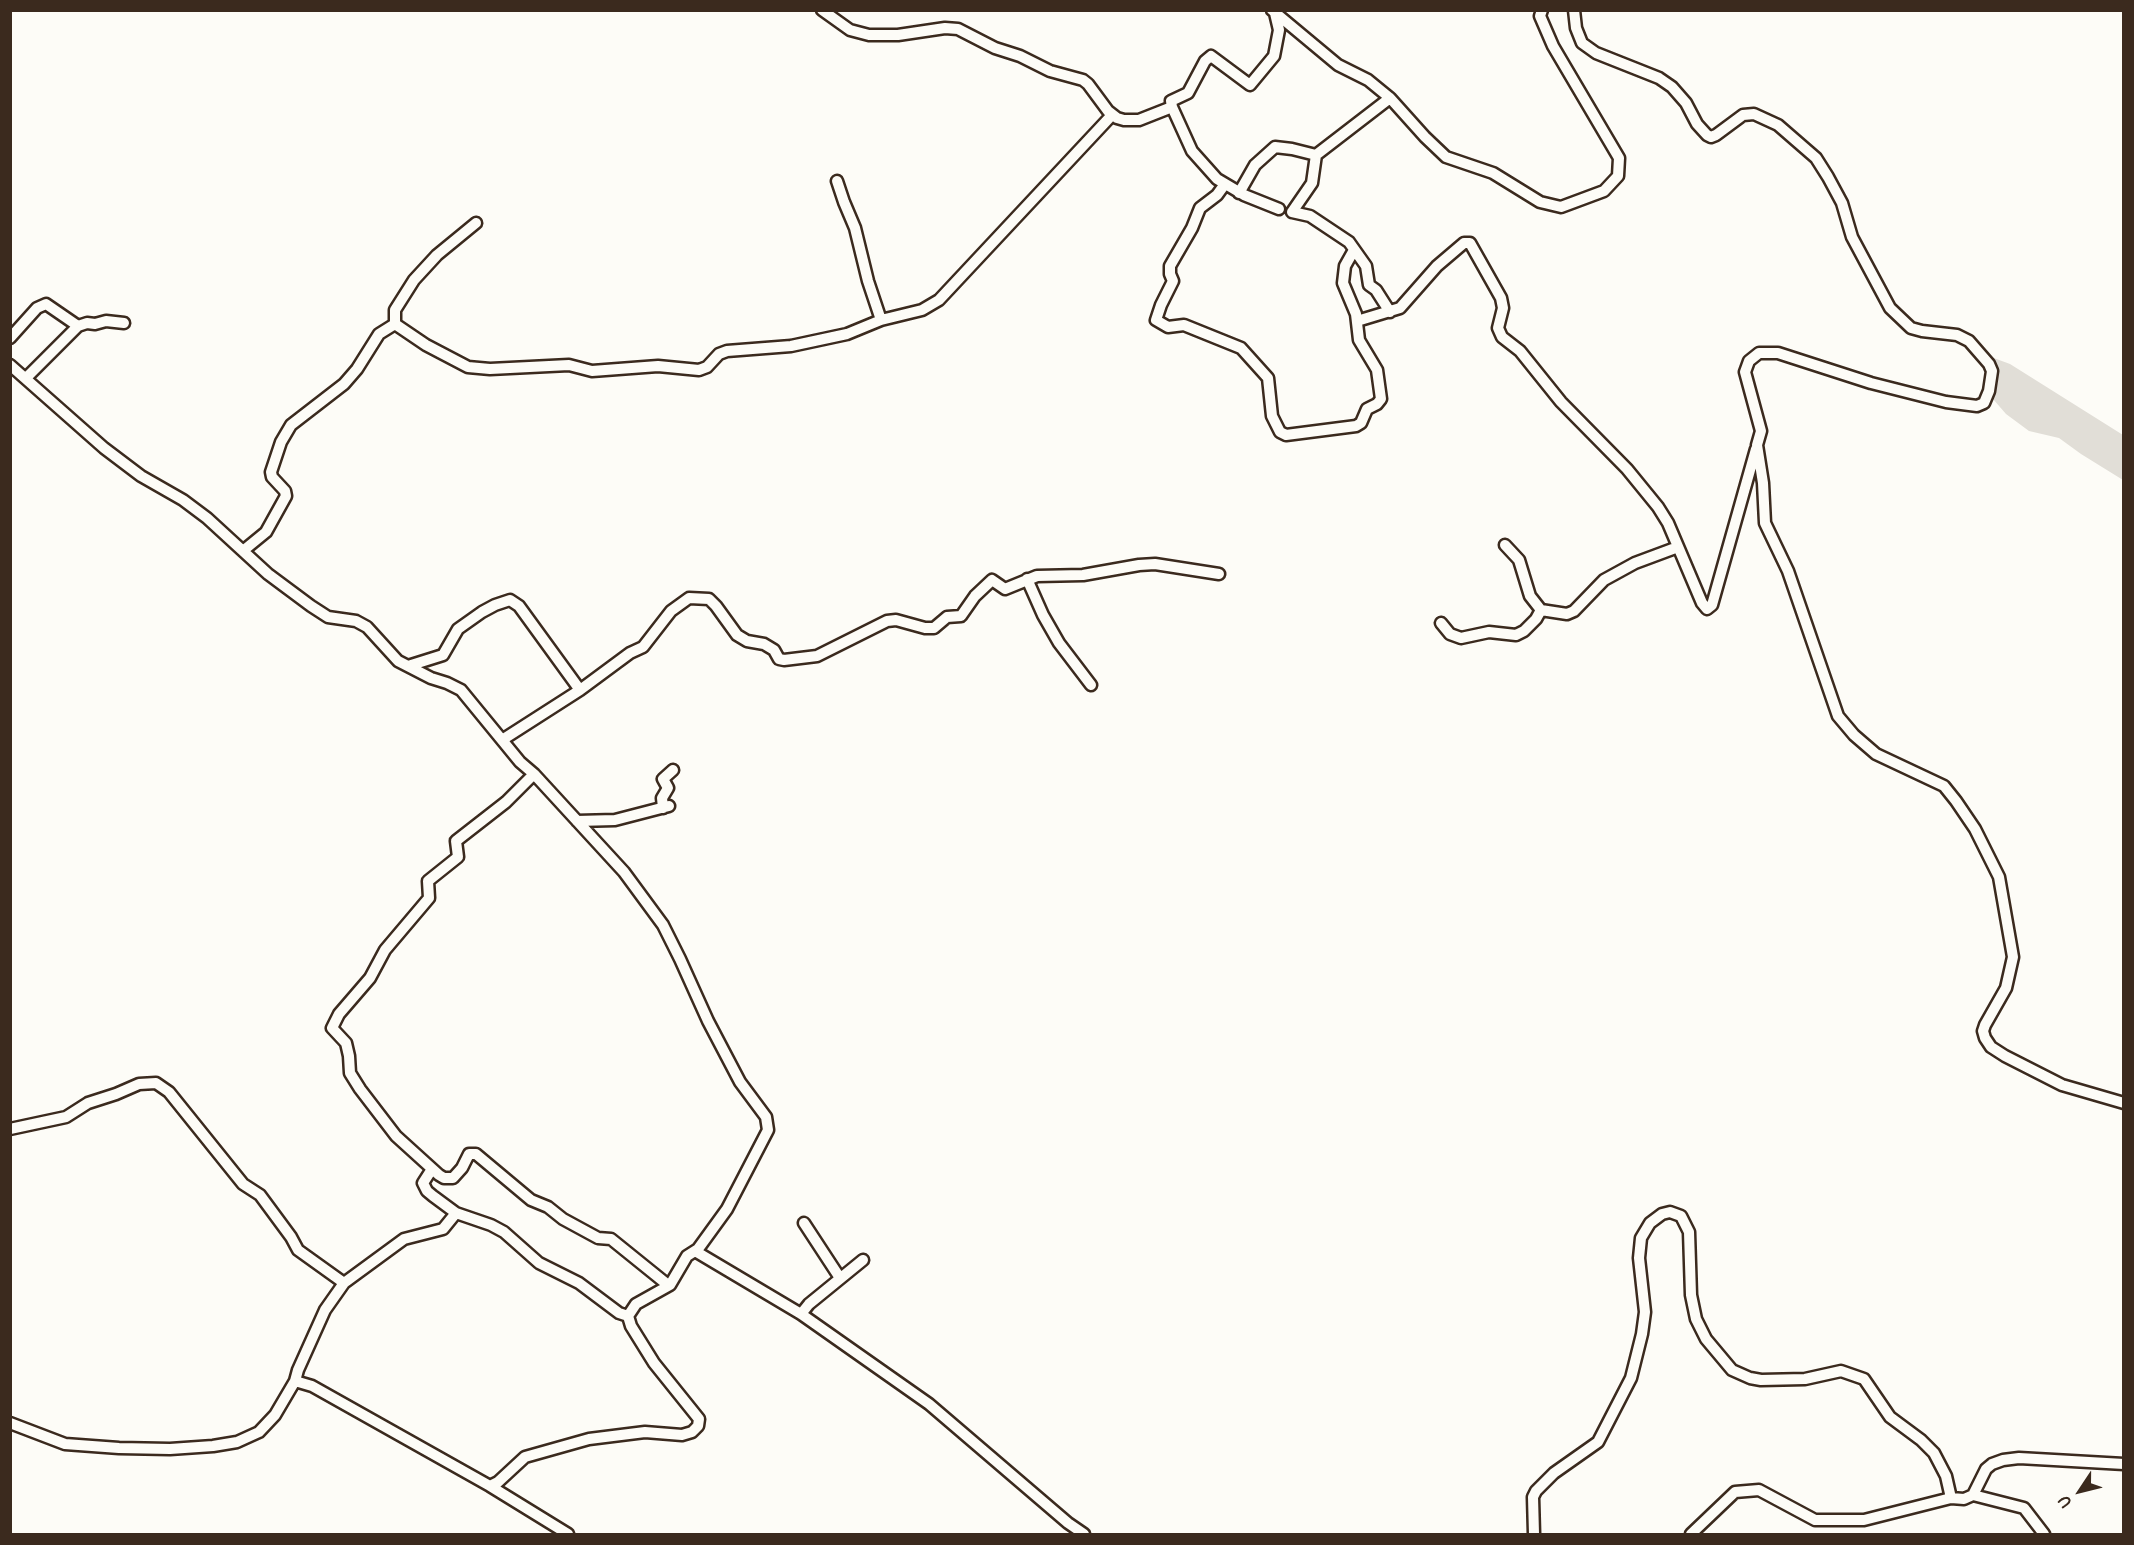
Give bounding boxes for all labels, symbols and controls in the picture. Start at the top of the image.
north arrow [2050,1461,2110,1521]
text: U [2054,1491,2076,1511]

